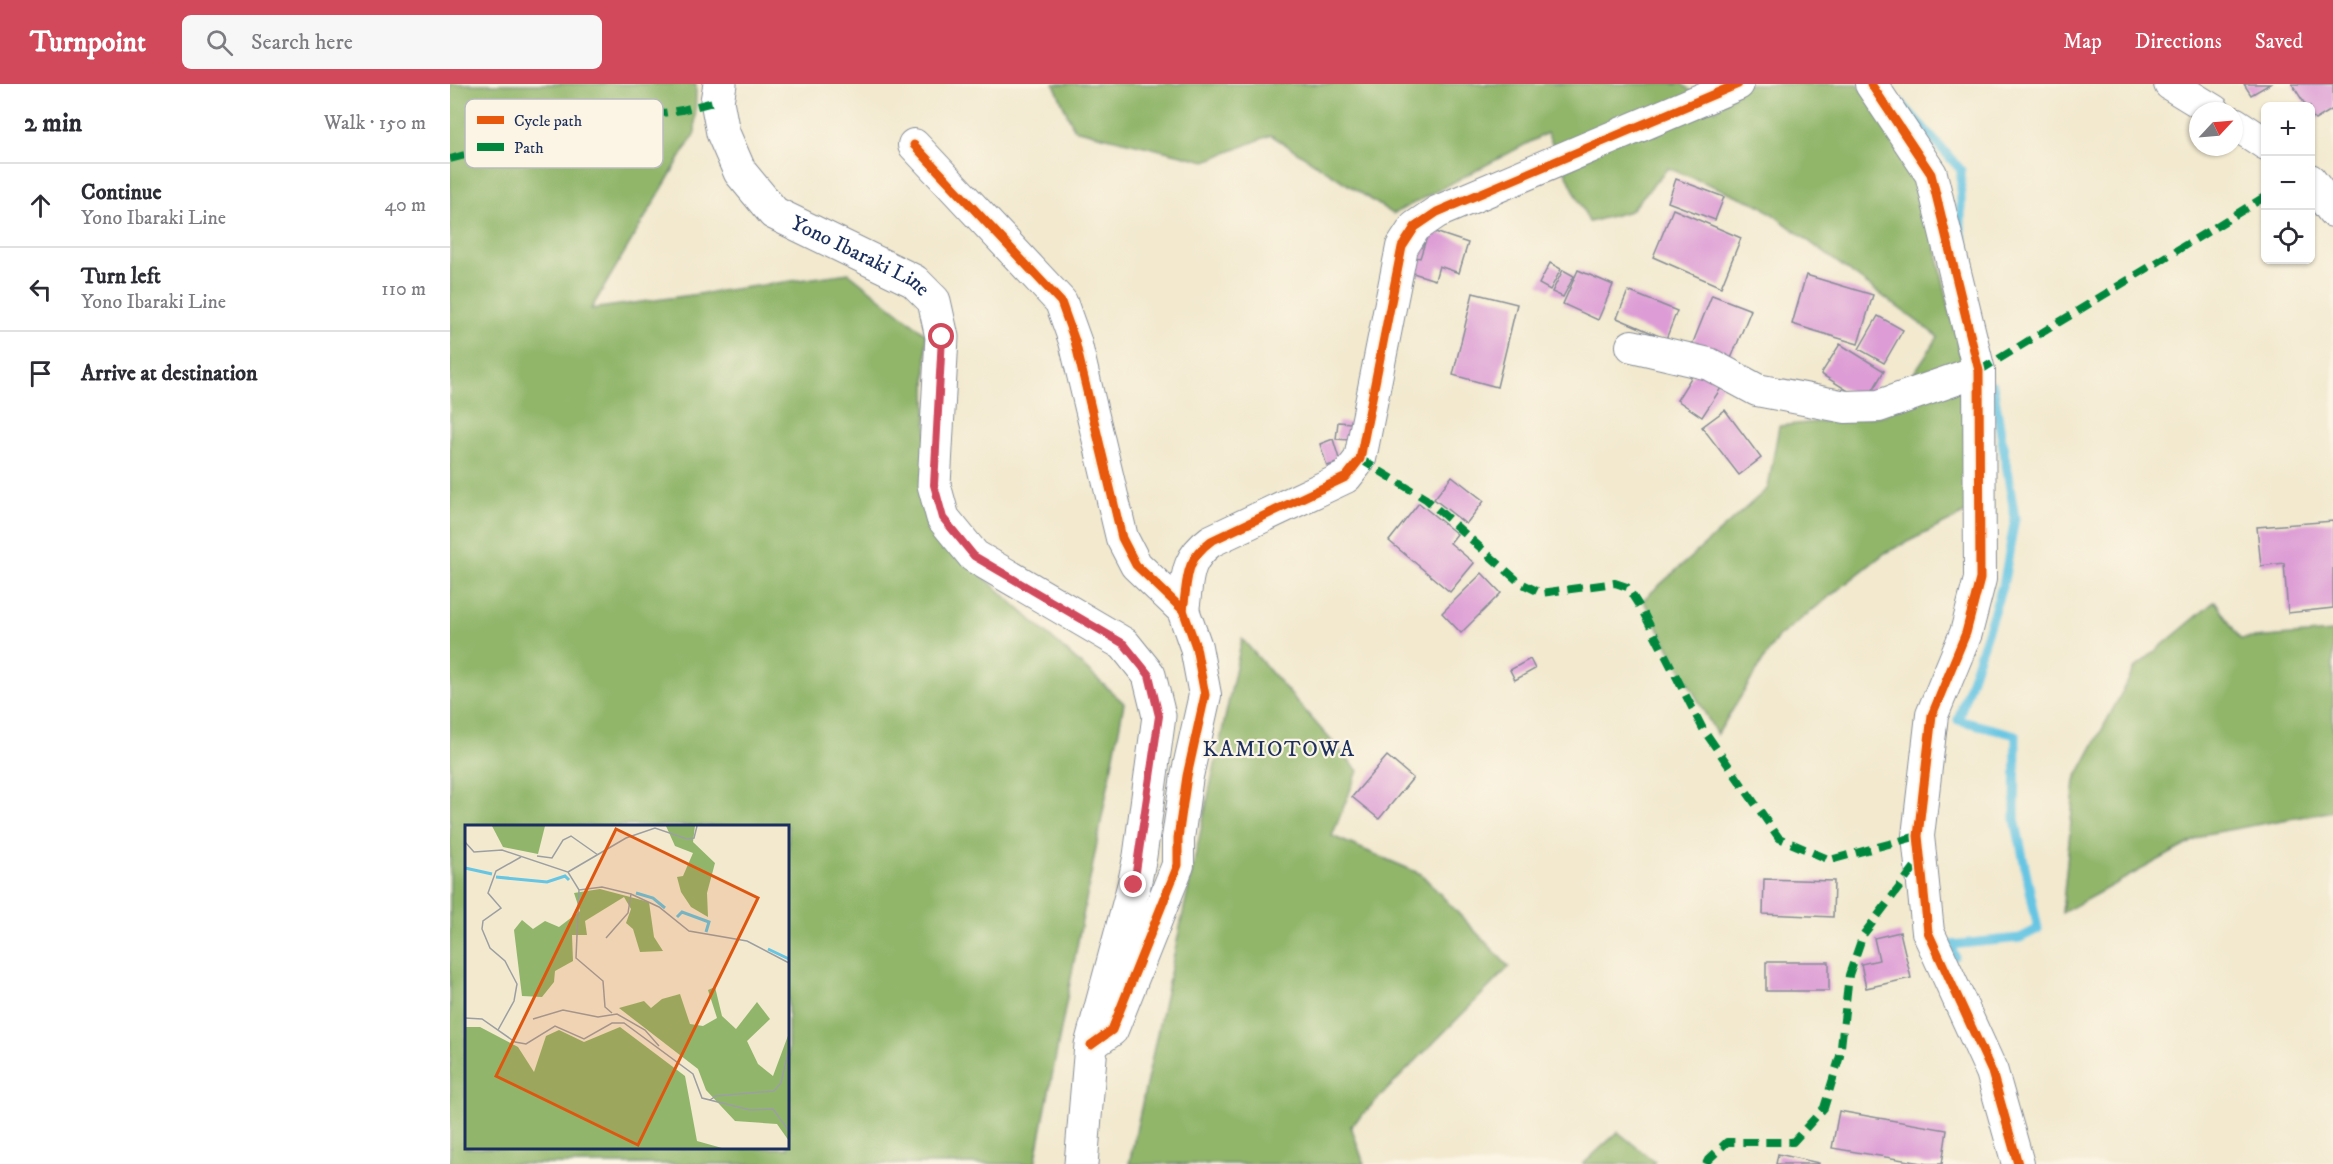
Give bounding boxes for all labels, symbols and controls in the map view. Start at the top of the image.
search box [182,15,602,69]
text: Turnpoint [30,25,146,60]
icon: search [203,26,236,59]
text: Search here [251,29,353,56]
text: Map [2063,29,2102,55]
text: Directions [2135,29,2222,55]
text: Saved [2255,29,2303,55]
legend [465,99,663,168]
north arrow [2189,102,2243,156]
map controls [2261,102,2315,264]
button: + [2261,102,2315,156]
text: 2 min [24,107,82,140]
text: Walk · 150 m [324,111,426,136]
text: Cycle path [514,111,583,131]
text: Path [514,138,544,158]
button: − [2261,156,2315,210]
text: Continue [81,179,162,206]
icon: ahead [24,189,57,222]
text: 40 m [384,193,426,218]
text: Yono Ibaraki Line [81,206,226,231]
street label: Yono Ibaraki Line [786,210,935,302]
button: locate [2261,210,2315,264]
text: Turn left [81,263,161,290]
icon: left [24,273,57,306]
text: 110 m [381,277,426,302]
text: Yono Ibaraki Line [81,290,226,315]
route start [928,323,954,349]
icon: arrive [24,357,57,390]
text: Arrive at destination [81,360,258,387]
district label: KAMIOTOWA [1202,736,1356,763]
inset map [465,825,789,1149]
route end [1120,871,1146,897]

